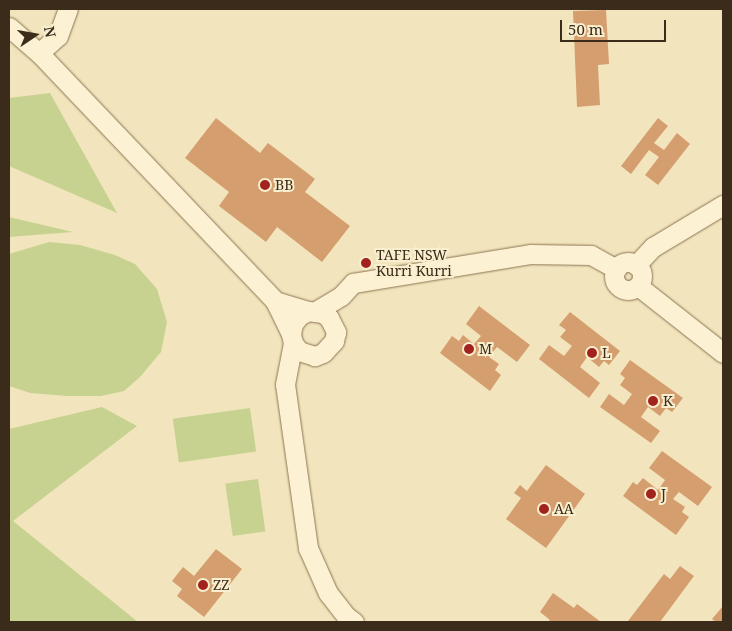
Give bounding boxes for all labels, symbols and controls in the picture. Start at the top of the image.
north arrow [10,10,60,60]
scale bar [562,10,668,42]
text: 50 m [568,19,603,39]
text: N [40,24,61,39]
place label: BB [275,177,293,193]
marker: BB [259,179,271,191]
place label: TAFE NSW Kurri Kurri [376,247,452,280]
marker: TAFE NSW Kurri Kurri [360,257,372,269]
place label: M [479,341,492,357]
marker: M [463,343,475,355]
place label: L [602,345,611,361]
marker: L [586,347,598,359]
place label: K [663,393,673,409]
marker: K [647,395,659,407]
place label: J [661,486,666,502]
marker: J [645,488,657,500]
place label: AA [554,501,574,517]
marker: AA [538,503,550,515]
place label: ZZ [213,577,230,593]
marker: ZZ [197,579,209,591]

